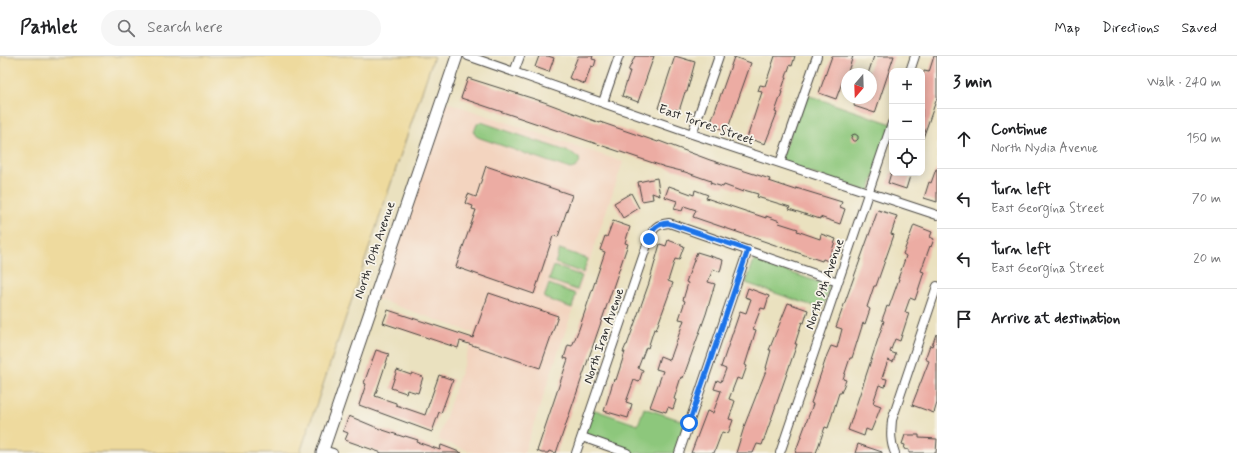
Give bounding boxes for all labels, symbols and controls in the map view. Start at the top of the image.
search box [101,10,381,46]
text: Pathlet [20,15,77,40]
icon: search [115,17,137,39]
text: Search here [147,18,223,38]
text: Map [1054,19,1080,37]
text: Directions [1102,19,1160,37]
text: Saved [1182,19,1217,37]
north arrow [841,68,877,104]
map controls [889,68,925,176]
button: + [889,68,925,104]
text: 3 min [953,71,992,93]
text: Walk · 240 m [1147,74,1221,91]
street label: East Torres Street [656,101,756,149]
button: − [889,104,925,140]
text: Continue [991,120,1047,140]
icon: ahead [953,128,975,150]
text: 150 m [1187,130,1221,147]
button: locate [889,140,925,176]
text: North Nydia Avenue [991,140,1098,157]
text: Turn left [991,180,1051,200]
icon: left [953,188,975,210]
text: 70 m [1192,190,1221,207]
street label: North 10th Avenue [350,199,400,301]
text: East Georgina Street [991,200,1104,217]
route end [640,230,658,248]
street label: North 9th Avenue [801,236,849,332]
text: Turn left [991,240,1051,260]
icon: left [953,248,975,270]
text: 20 m [1193,250,1221,267]
text: East Georgina Street [991,260,1104,277]
street label: North Iran Avenue [580,286,628,386]
icon: arrive [953,308,975,330]
text: Arrive at destination [991,309,1120,329]
route start [680,414,698,432]

